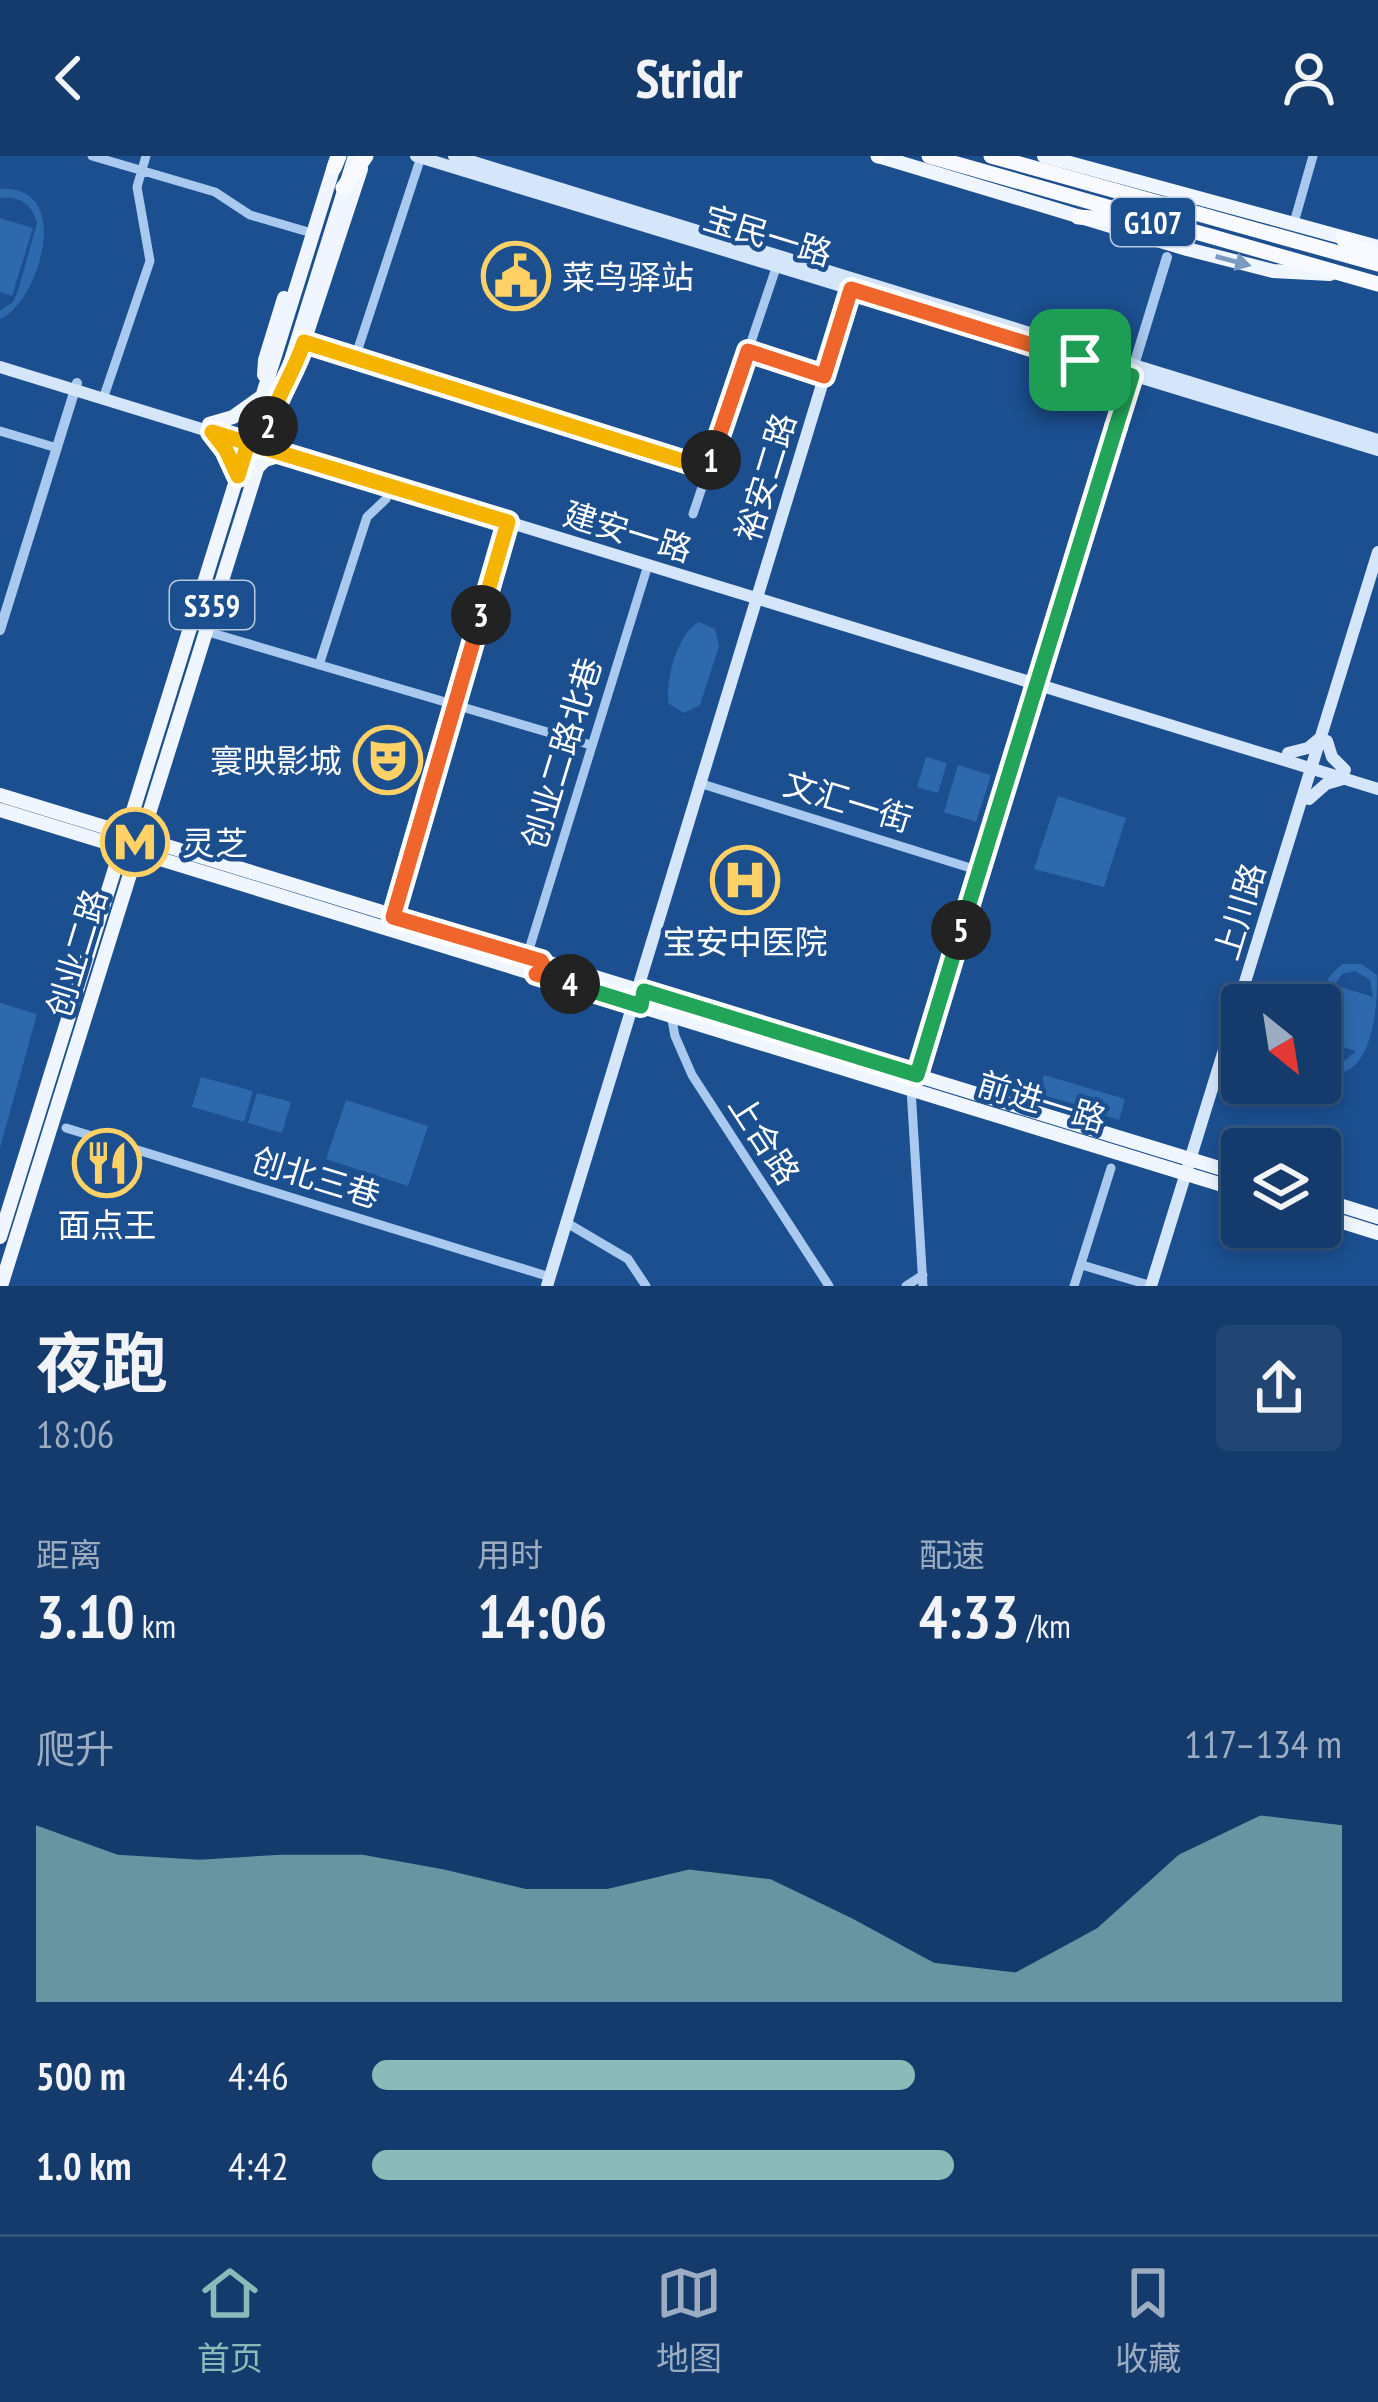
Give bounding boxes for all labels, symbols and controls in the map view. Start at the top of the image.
text: Stridr [635,43,743,113]
icon: back [36,45,102,111]
icon: person [1276,45,1342,111]
street label: 宝民一路 [699,195,837,275]
road number: G107 [1111,198,1195,246]
public building icon: 菜鸟驿站 [481,241,551,311]
one-way arrow [1215,252,1252,271]
place label: 菜鸟驿站 [562,255,694,298]
pin [1029,309,1131,411]
icon: arrive [1047,327,1113,393]
pin: 2 [238,396,298,456]
text: 2 [260,404,276,447]
street label: 裕安二路 [725,408,805,546]
pin: 1 [681,430,741,490]
text: 1 [703,438,719,481]
street label: 建安一路 [559,491,697,571]
road number: S359 [170,581,254,629]
pin: 3 [451,585,511,645]
text: 3 [473,593,489,636]
street label: 创业二路北巷 [511,652,611,854]
theatre icon: 寰映影城 [353,725,423,795]
place label: 寰映影城 [210,739,342,782]
street label: 文汇一街 [779,761,917,841]
metro station icon: 灵芝 [100,807,170,877]
place label: 灵芝 [182,821,248,864]
hospital icon: 宝安中医院 [710,845,780,915]
street label: 上川路 [1204,857,1274,965]
street label: 创业二路 [36,884,116,1022]
pin: 5 [931,900,991,960]
text: 5 [953,908,969,951]
place label: 宝安中医院 [663,920,828,963]
pin: 4 [540,954,600,1014]
text: 4 [562,962,578,1005]
north arrow [1221,984,1341,1104]
map controls [1221,984,1341,1248]
street label: 前进一路 [973,1061,1111,1141]
street label: 上合路 [720,1086,810,1192]
restaurant icon: 面点王 [72,1128,142,1198]
button: layers [1221,1128,1341,1248]
street label: 创北三巷 [247,1137,385,1217]
place label: 面点王 [58,1203,157,1246]
text: 夜跑 [36,1320,168,1405]
button: share [1216,1325,1342,1451]
text: 18:06 [36,1408,114,1459]
text: 距离 [36,1533,102,1576]
text: 用时 [477,1533,543,1576]
text: 配速 [919,1533,985,1576]
text: 3.10 [36,1577,135,1655]
text: 14:06 [477,1577,607,1655]
text: 4:33 [919,1577,1020,1655]
text: km [135,1604,176,1647]
text: /km [1020,1604,1071,1647]
text: 117–134 m [1184,1718,1342,1769]
text: 爬升 [36,1723,114,1774]
text: 500 m [36,2050,126,2101]
text: 4:46 [228,2050,289,2101]
text: 1.0 km [36,2140,131,2191]
text: 4:42 [228,2140,289,2191]
tab: 首页 [197,2260,263,2380]
tab: 地图 [656,2260,722,2380]
tab: 收藏 [1115,2260,1181,2380]

